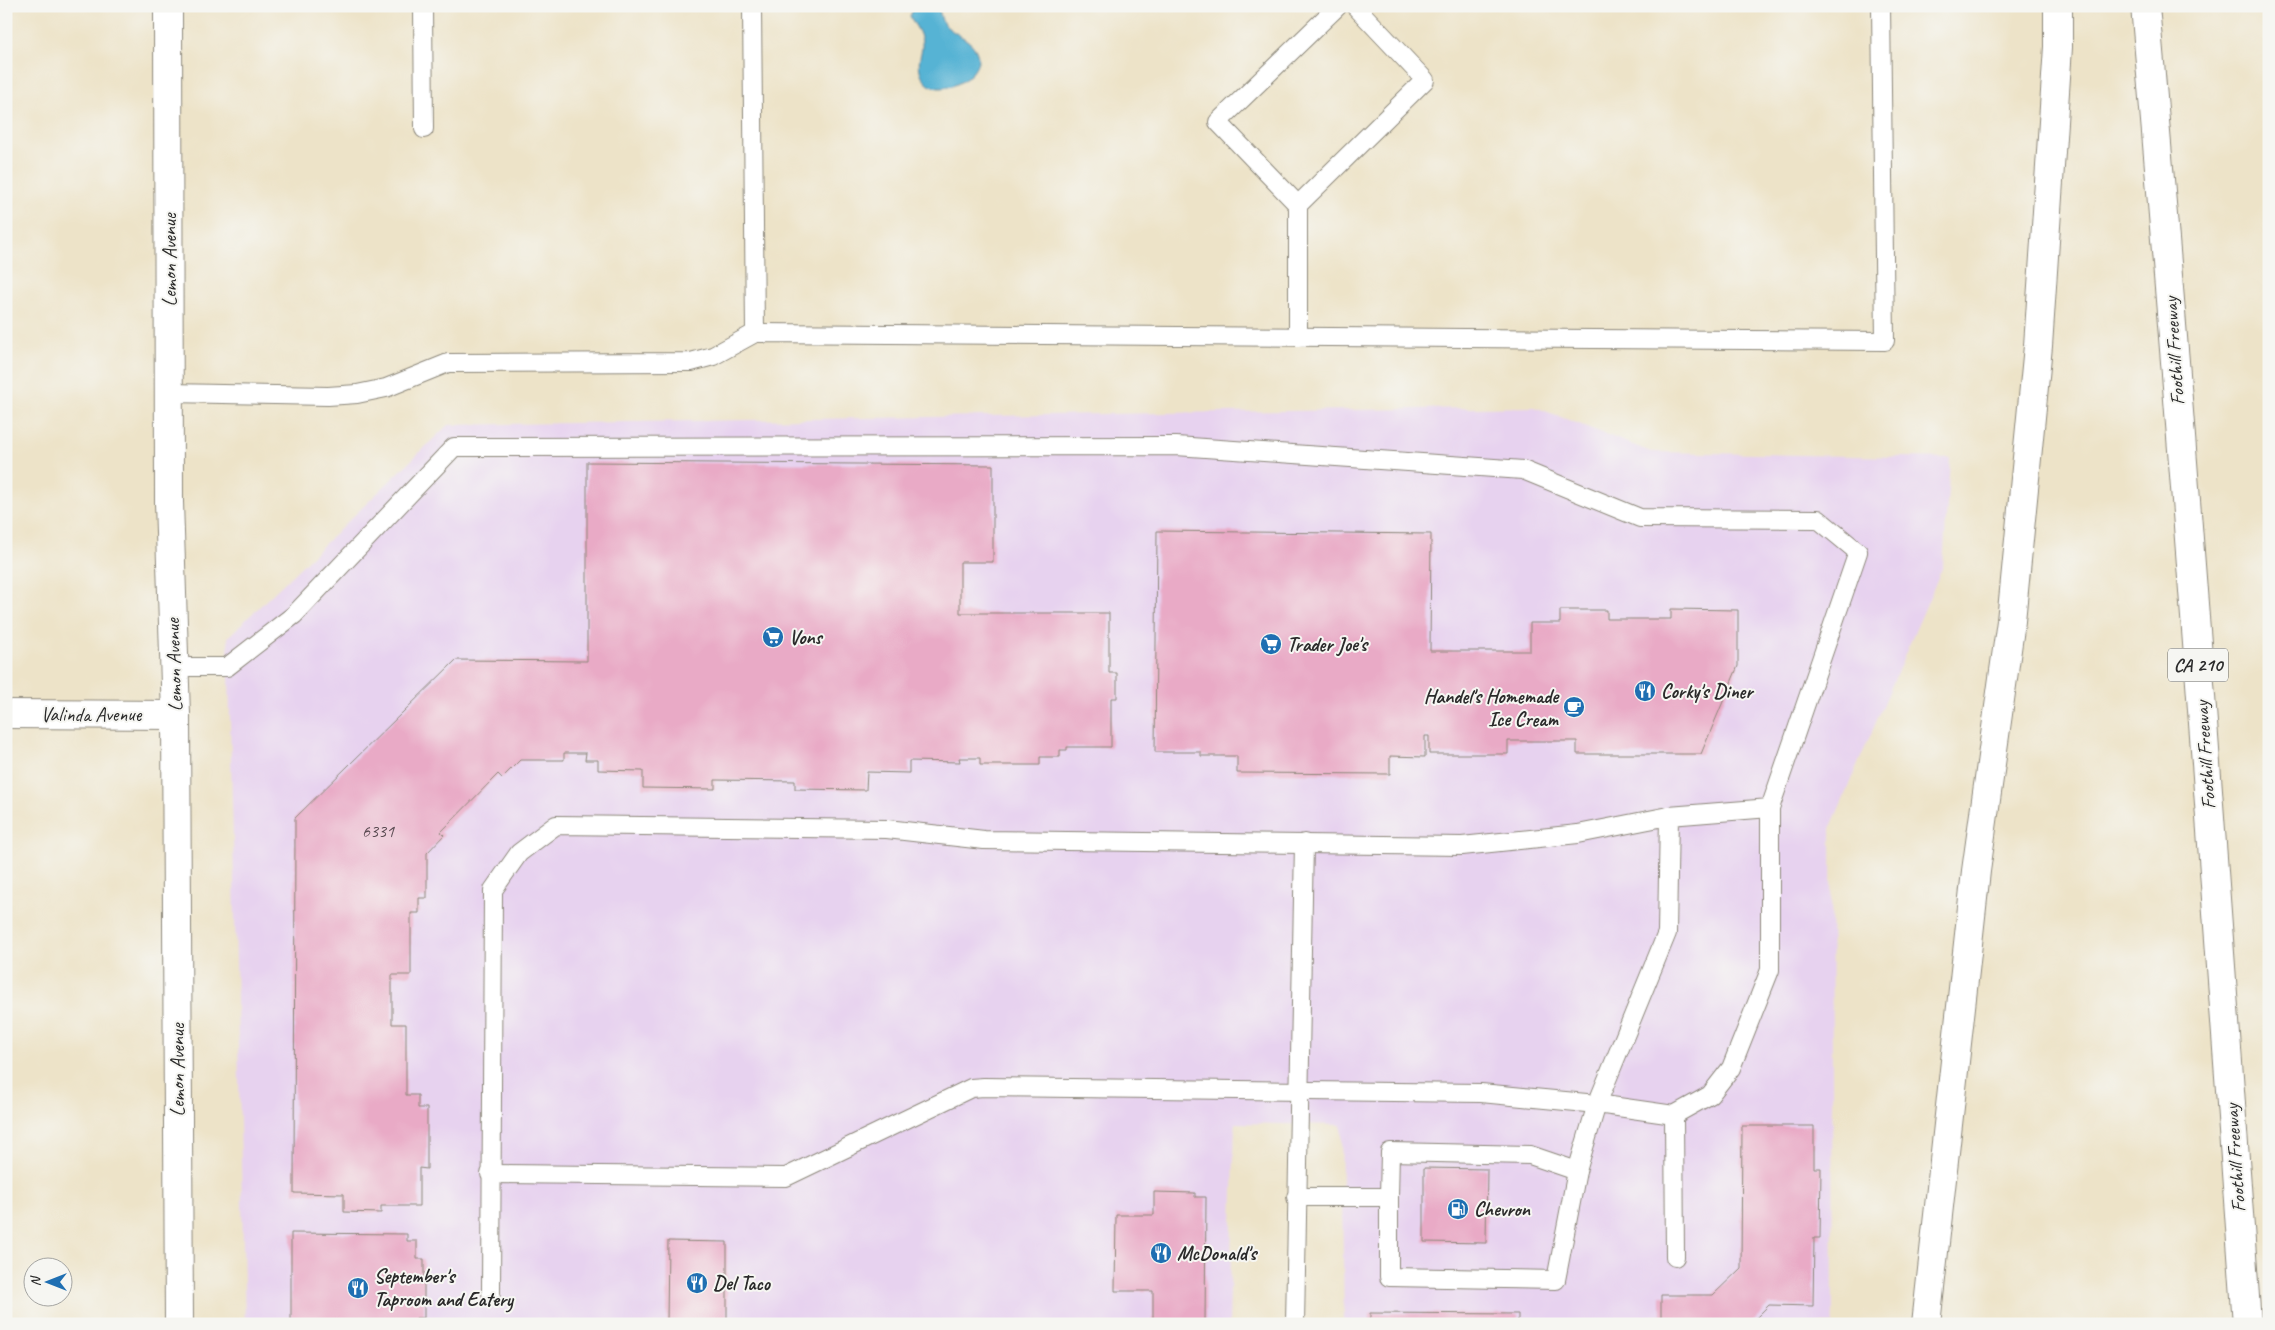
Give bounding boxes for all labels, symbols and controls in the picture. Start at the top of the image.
street label: Lemon Avenue [157,212,182,306]
street label: Foothill Freeway [2158,294,2190,406]
street label: Lemon Avenue [160,617,188,712]
supermarket icon: Vons [761,625,785,649]
place label: Vons [789,625,824,650]
supermarket icon: Trader Joe's [1259,632,1283,656]
place label: Trader Joe's [1287,632,1369,657]
road number: CA 210 [2168,648,2228,682]
restaurant icon: Corky's Diner [1633,679,1657,703]
place label: Corky's Diner [1661,679,1755,704]
place label: Handel's Homemade Ice Cream [1424,684,1560,732]
cafe icon: Handel's Homemade Ice Cream [1562,695,1586,719]
street label: Foothill Freeway [2189,698,2221,810]
street label: Valinda Avenue [41,702,143,727]
house number: 6331 [362,820,395,842]
street label: Lemon Avenue [165,1022,190,1116]
street label: Foothill Freeway [2219,1101,2251,1213]
fuel station icon: Chevron [1446,1197,1470,1221]
place label: Chevron [1474,1197,1531,1222]
restaurant icon: McDonald's [1149,1241,1173,1265]
place label: McDonald's [1177,1241,1258,1266]
north arrow [22,1258,72,1308]
place label: September's Taproom and Eatery [374,1264,515,1313]
restaurant icon: Del Taco [685,1271,709,1295]
place label: Del Taco [713,1271,772,1296]
text: N [27,1275,44,1286]
restaurant icon: September's Taproom and Eatery [346,1276,370,1300]

